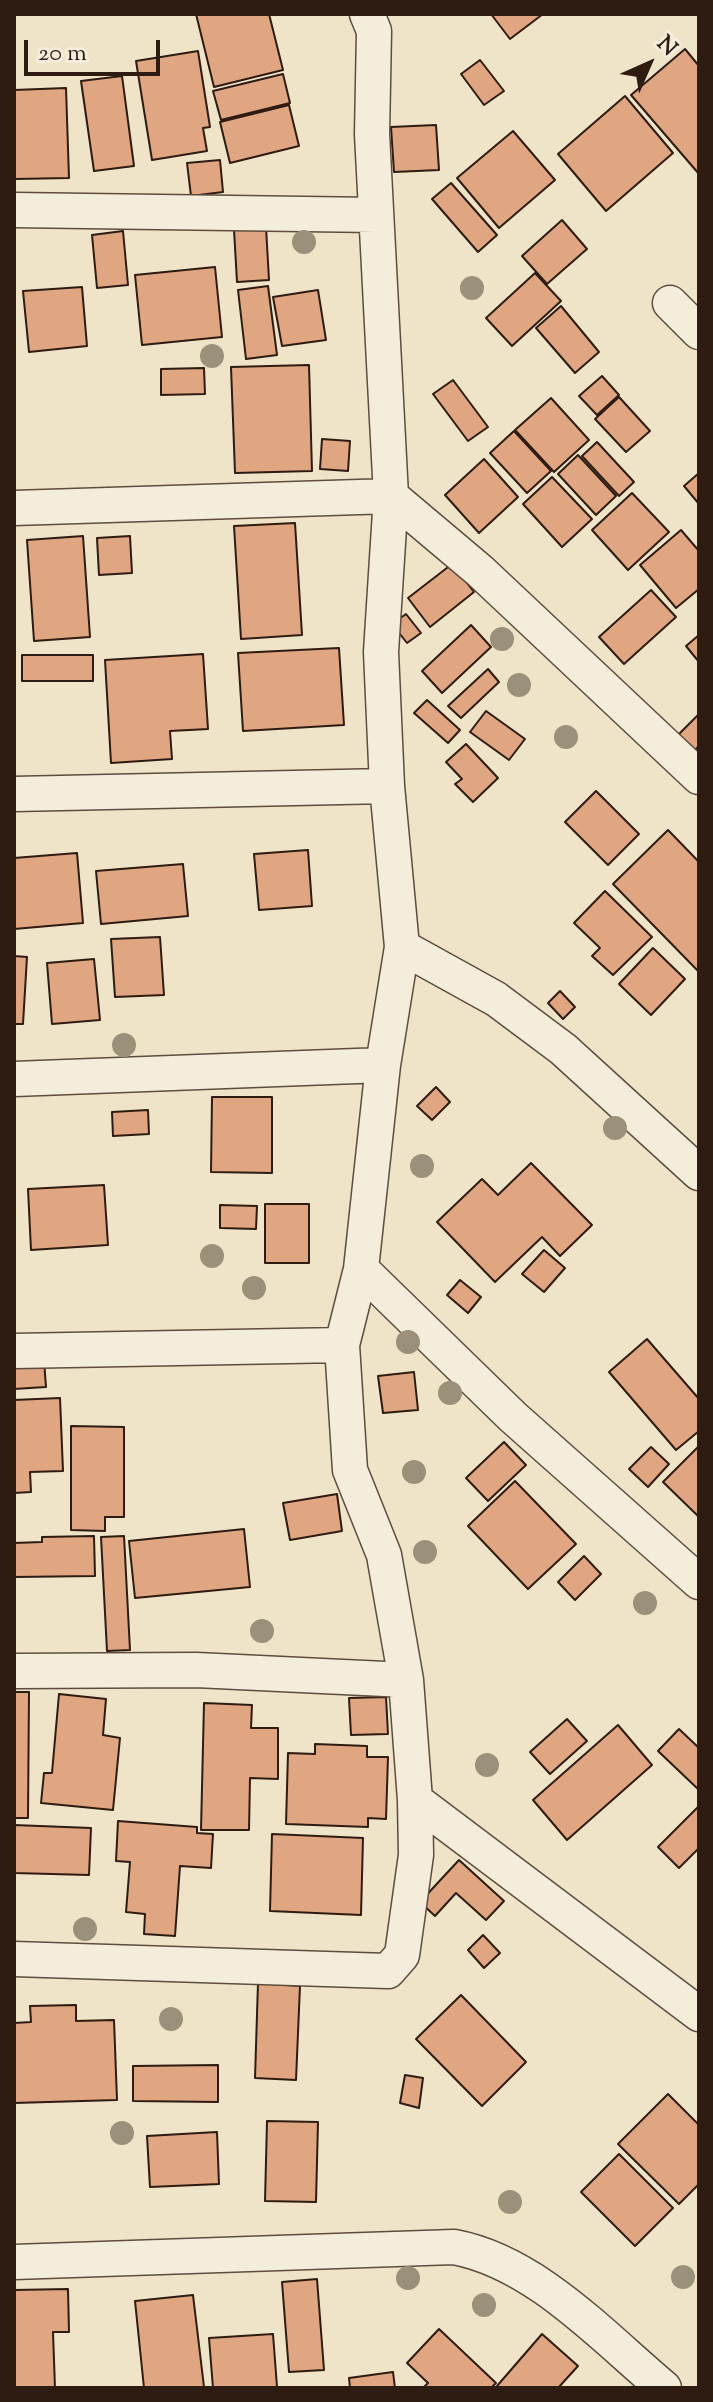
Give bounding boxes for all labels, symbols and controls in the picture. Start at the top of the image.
scale bar [28,24,164,74]
north arrow [609,24,689,104]
text: N [648,30,683,65]
text: 20 m [38,37,87,71]

